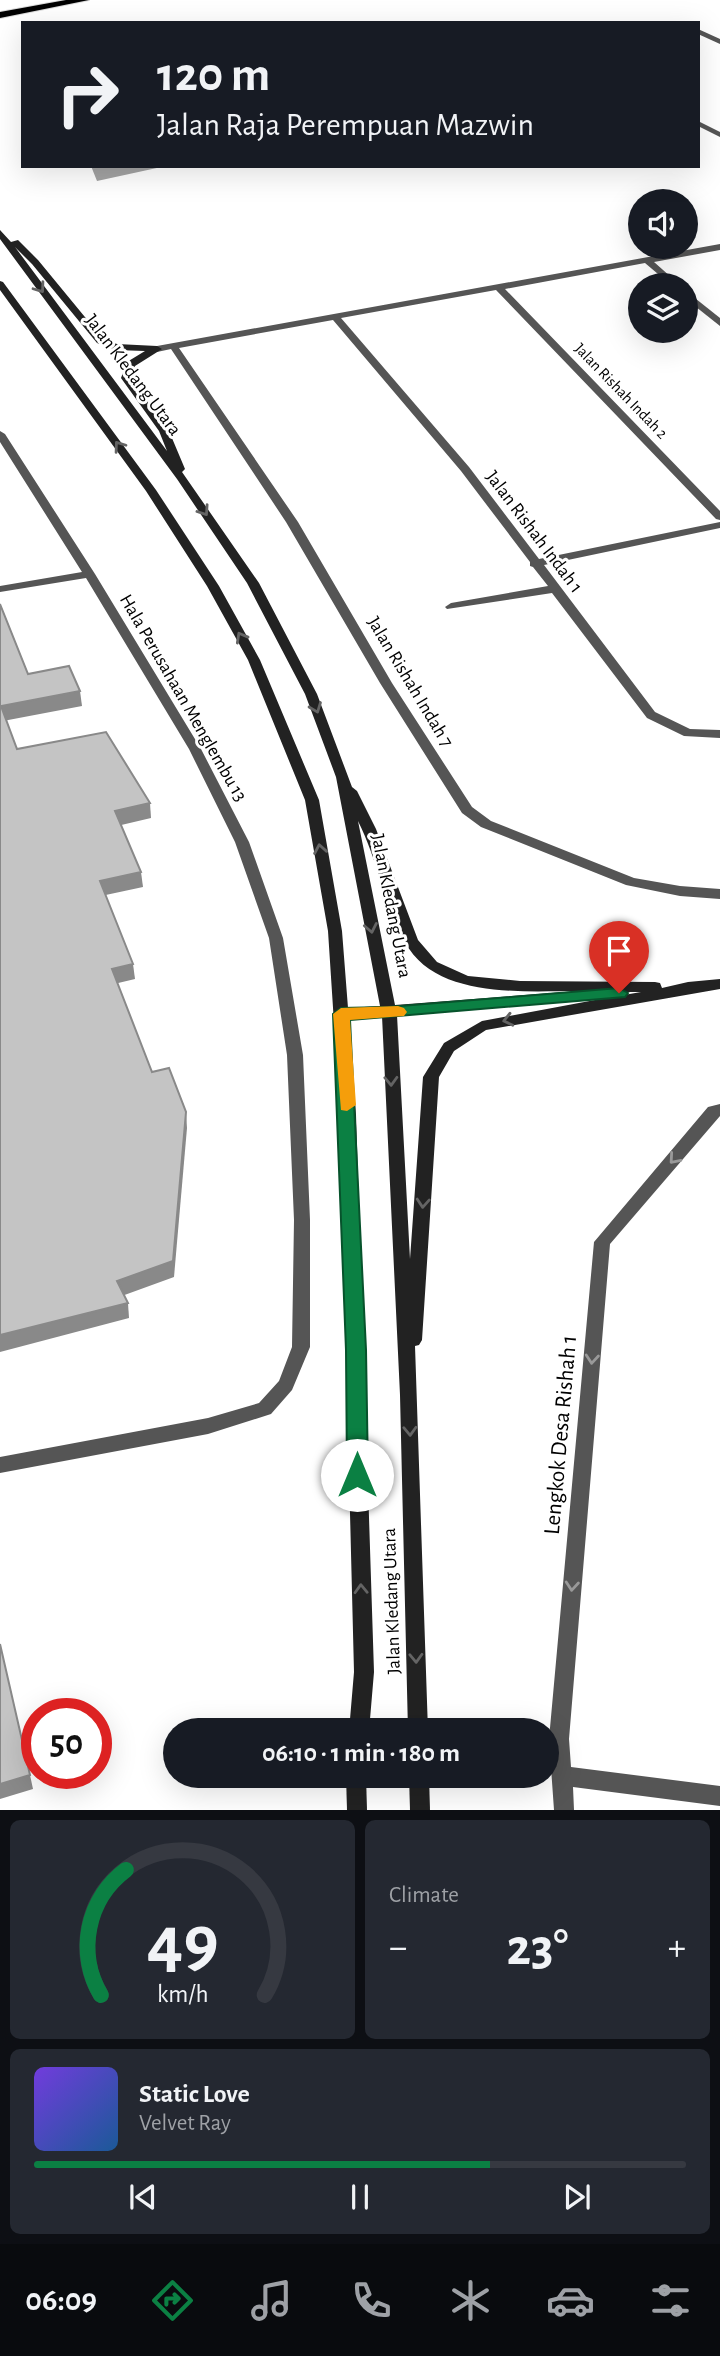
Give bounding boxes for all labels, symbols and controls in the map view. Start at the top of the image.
icon: right [42,49,133,140]
text: 120 m [157,51,270,100]
text: Jalan Raja Perempuan Mazwin [157,109,534,141]
map controls [628,189,698,343]
button: sound [628,189,698,259]
button: layers [628,273,698,343]
one-way arrow [32,281,44,293]
street label: Jalan Kledang Utara [81,311,185,439]
street label: Jalan Rishah Indah 2 [572,340,670,442]
one-way arrow [115,441,127,454]
street label: Jalan Rishah Indah 1 [482,467,586,597]
one-way arrow [196,503,208,516]
street label: Hala Perusahaan Menglembu 13 [116,591,250,805]
street label: Jalan Rishah Indah 7 [364,613,456,751]
one-way arrow [236,632,249,645]
one-way arrow [308,702,322,714]
street label: Jalan Kledang Utara [368,832,414,980]
one-way arrow [313,843,328,855]
pin [589,921,649,993]
one-way arrow [363,922,378,934]
icon: arrive [600,932,638,970]
one-way arrow [503,1012,515,1027]
one-way arrow [384,1076,399,1087]
one-way arrow [670,1150,682,1163]
one-way arrow [415,1198,430,1209]
street label: Lengkok Desa Rishah 1 [541,1334,581,1536]
one-way arrow [585,1354,600,1365]
one-way arrow [403,1425,418,1436]
position arrow [320,1438,394,1512]
street label: Jalan Kledang Utara [380,1527,404,1674]
one-way arrow [565,1581,580,1592]
one-way arrow [353,1584,368,1595]
one-way arrow [409,1653,424,1664]
speed limit sign: 50 [21,1698,112,1789]
text: 06:10 · 1 min · 180 m [262,1740,460,1766]
text: Climate [389,1884,459,1907]
text: 49 [147,1908,218,1981]
text: 23° [506,1922,569,1974]
text: − [389,1929,407,1967]
text: + [668,1929,686,1967]
text: km/h [157,1982,208,2007]
text: Static Love [139,2081,250,2107]
text: Velvet Ray [139,2112,231,2135]
icon: previous [124,2178,162,2216]
icon: pause [341,2178,379,2216]
icon: next [558,2178,596,2216]
icon: directions [148,2276,197,2325]
icon: music [247,2276,296,2325]
icon: phone [347,2276,396,2325]
icon: climate [446,2276,495,2325]
icon: car [546,2276,595,2325]
icon: filters [646,2276,695,2325]
text: 06:09 [25,2284,97,2316]

